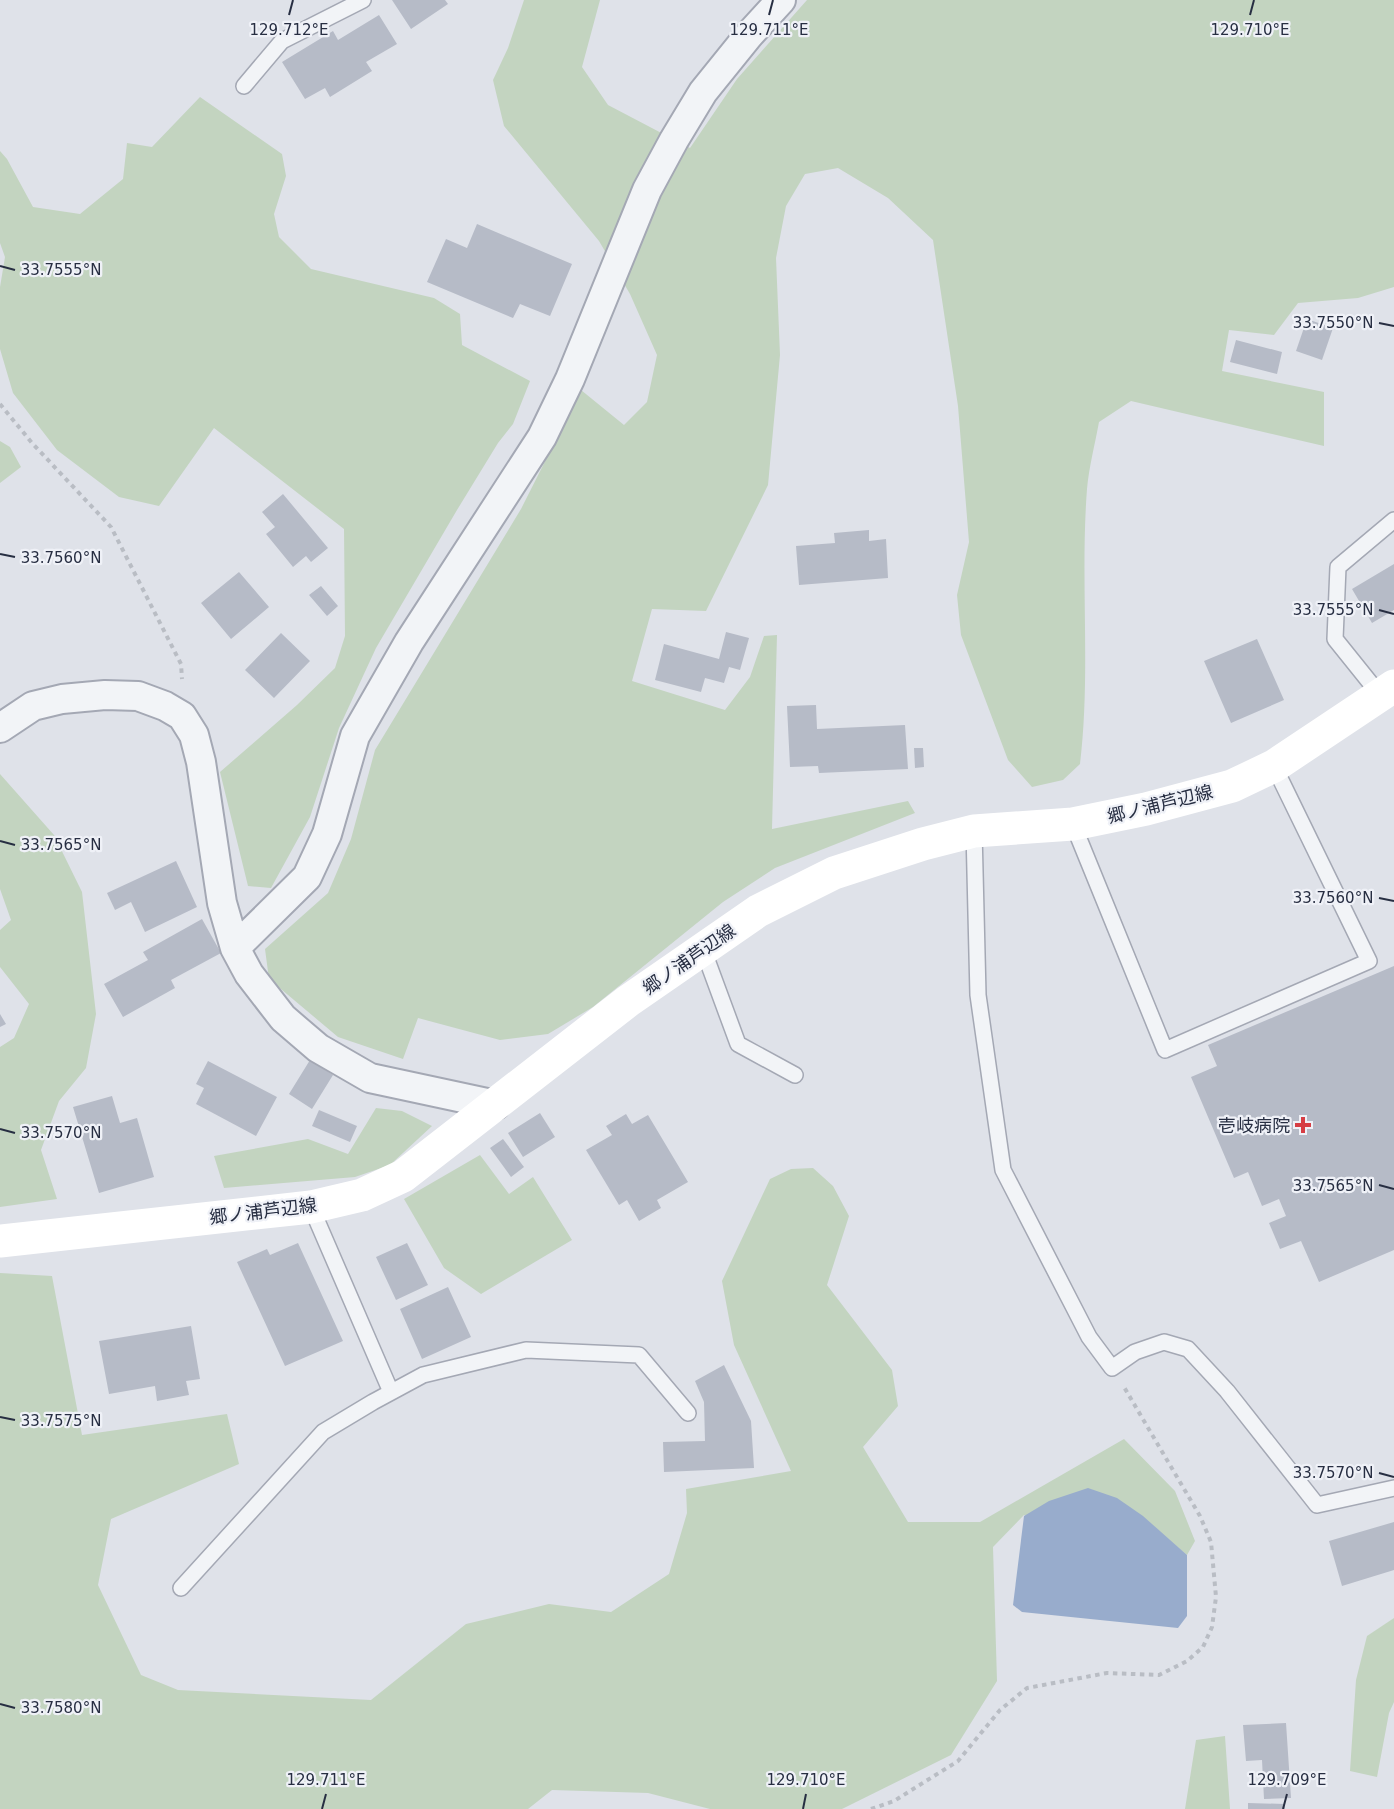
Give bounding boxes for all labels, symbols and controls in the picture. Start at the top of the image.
text: 129.712°E [249,21,329,39]
text: 129.711°E [729,21,809,39]
text: 129.710°E [1210,21,1290,39]
text: 33.7555°N [21,261,101,279]
text: 33.7550°N [1293,314,1373,332]
text: 33.7560°N [21,549,101,567]
text: 33.7555°N [1293,601,1373,619]
street label: 郷ノ浦芦辺線 [1105,781,1215,827]
text: 33.7565°N [21,836,101,854]
text: 33.7560°N [1293,889,1373,907]
street label: 郷ノ浦芦辺線 [639,919,739,999]
place label: 壱岐病院 [1218,1115,1290,1136]
marker: 壱岐病院 [1294,1116,1312,1134]
text: 33.7570°N [21,1124,101,1142]
text: 33.7565°N [1293,1177,1373,1195]
street label: 郷ノ浦芦辺線 [208,1194,318,1228]
text: 33.7575°N [21,1412,101,1430]
text: 33.7570°N [1293,1464,1373,1482]
text: 33.7580°N [21,1699,101,1717]
text: 129.711°E [286,1771,366,1789]
text: 129.710°E [766,1771,846,1789]
text: 129.709°E [1247,1771,1327,1789]

